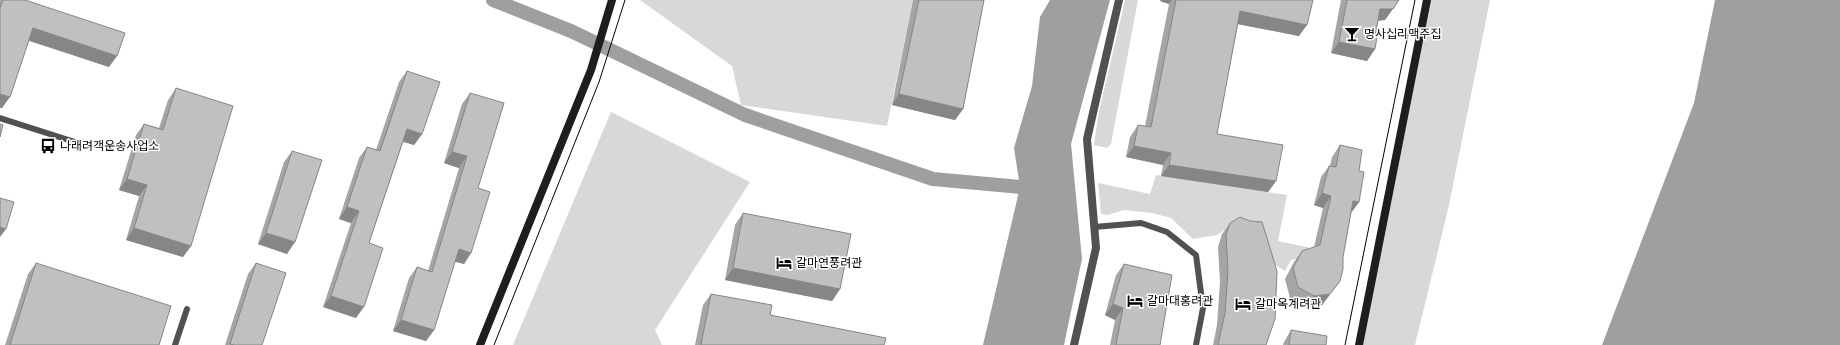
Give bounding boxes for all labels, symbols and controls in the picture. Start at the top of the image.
bar icon: 명사십리맥주집 [1343,25,1361,43]
place label: 명사십리맥주집 [1364,27,1441,41]
bus stop icon: 나래려객운송사업소 [39,137,57,155]
place label: 나래려객운송사업소 [60,139,159,153]
hotel icon: 갈마연풍려관 [775,254,793,272]
place label: 갈마연풍려관 [796,256,862,270]
hotel icon: 갈마대홍려관 [1126,292,1144,310]
place label: 갈마대홍려관 [1147,294,1213,308]
hotel icon: 갈마옥계려관 [1234,295,1252,313]
place label: 갈마옥계려관 [1255,297,1321,311]

